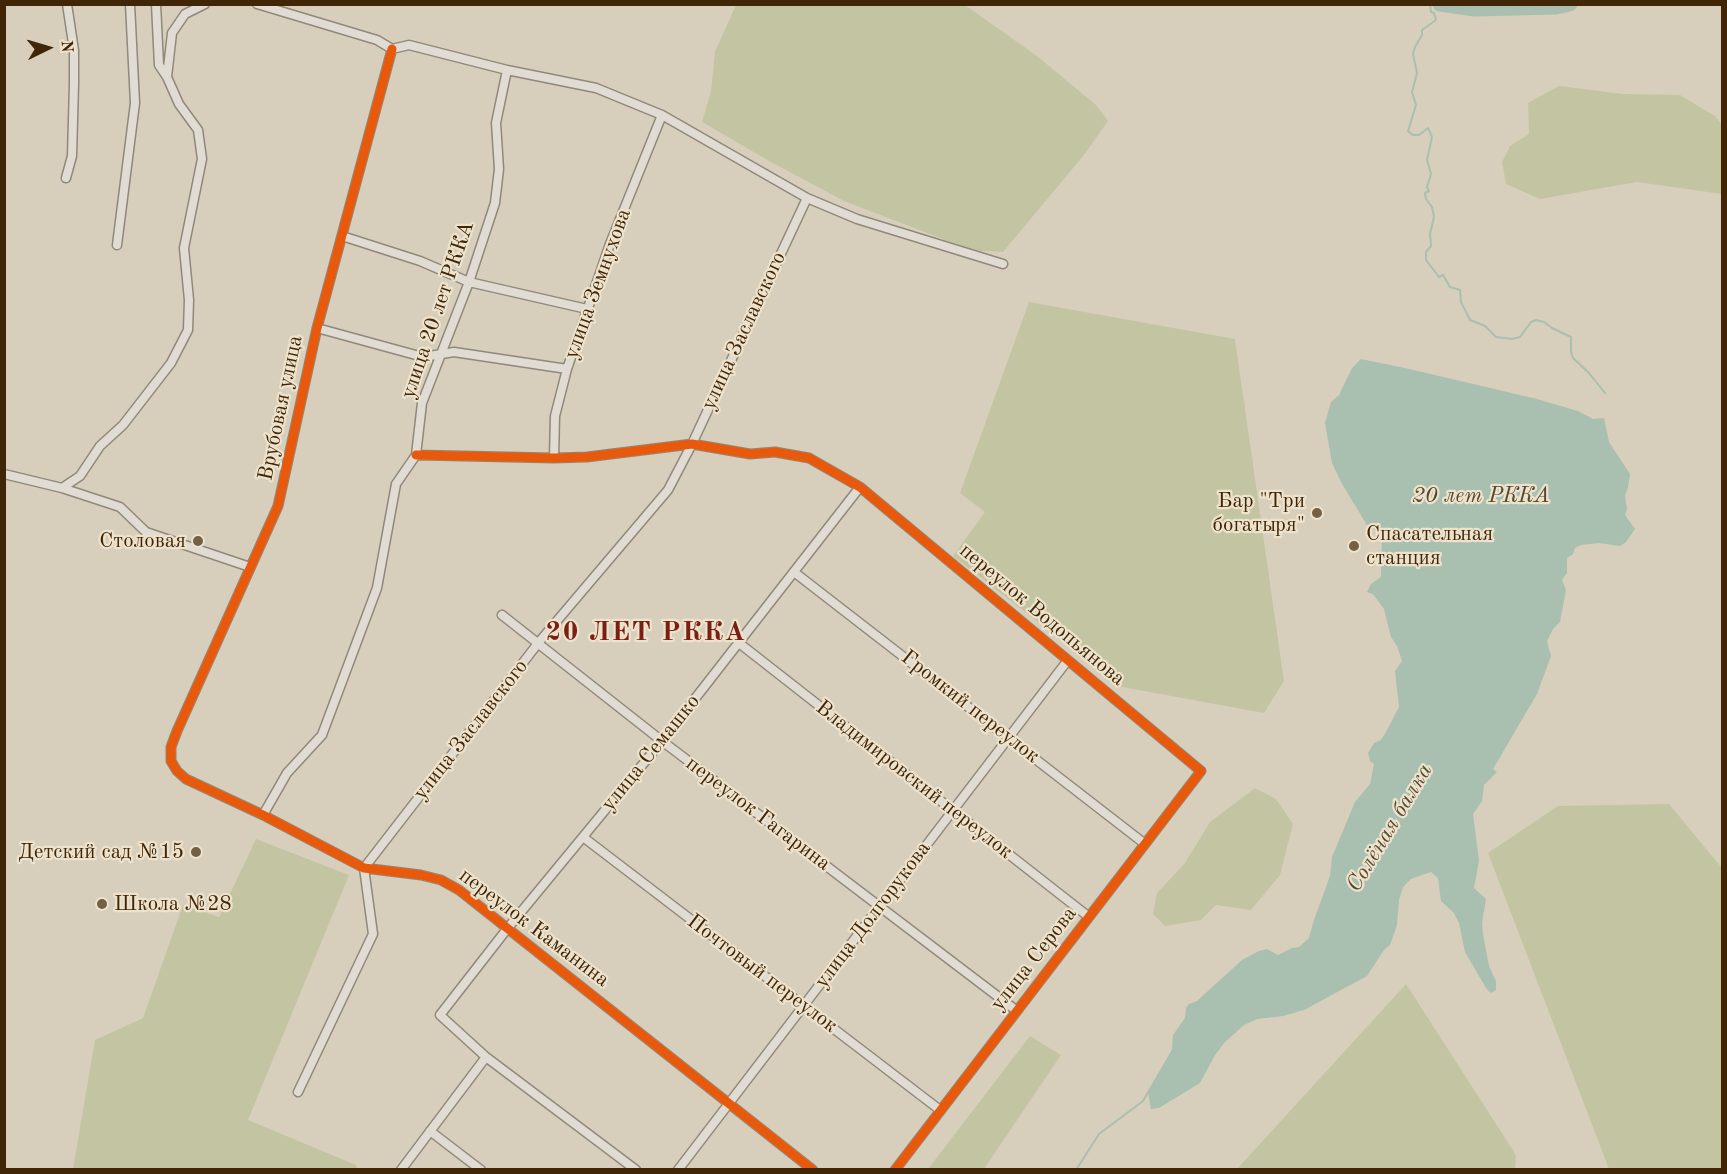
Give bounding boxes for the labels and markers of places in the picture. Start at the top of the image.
place label: Бар "Три богатыря" [1213,488,1305,538]
marker: Бар "Три богатыря" [1310,506,1324,520]
place label: Спасательная станция [1366,521,1493,571]
place label: Столовая [99,528,186,554]
marker: Столовая [191,534,205,548]
marker: Спасательная станция [1347,539,1361,553]
place label: Детский сад №15 [18,839,184,865]
marker: Детский сад №15 [189,845,203,859]
place label: Школа №28 [114,891,232,917]
marker: Школа №28 [95,897,109,911]

